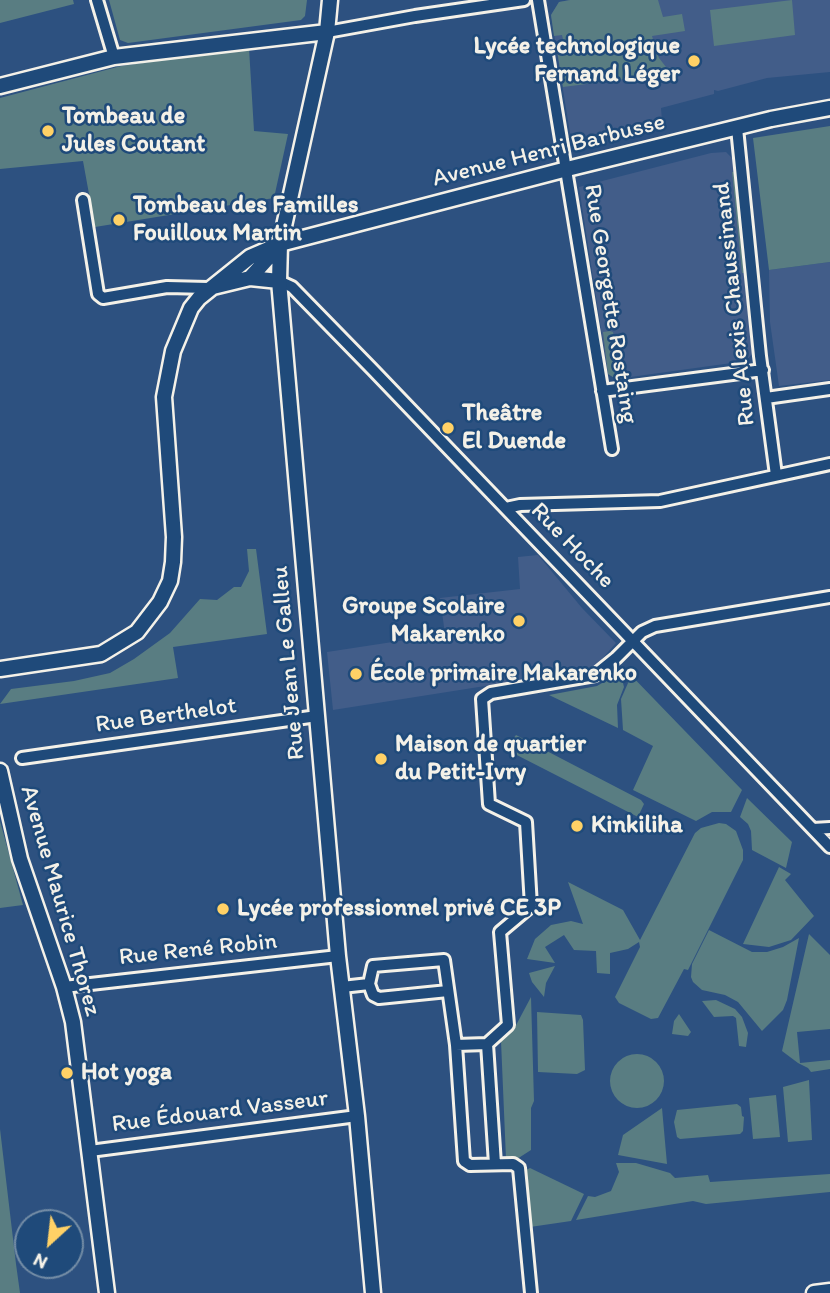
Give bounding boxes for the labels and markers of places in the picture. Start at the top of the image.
place label: Lycée technologique Fernand Léger [474,33,680,89]
marker: Lycée technologique Fernand Léger [686,53,702,69]
place label: Tombeau de Jules Coutant [62,103,205,159]
marker: Tombeau de Jules Coutant [40,123,56,139]
place label: Tombeau des Familles Fouilloux Martin [133,192,358,248]
marker: Tombeau des Familles Fouilloux Martin [111,212,127,228]
place label: Theâtre El Duende [462,400,566,456]
marker: Theâtre El Duende [440,420,456,436]
place label: Groupe Scolaire Makarenko [342,593,505,649]
marker: Groupe Scolaire Makarenko [511,613,527,629]
place label: École primaire Makarenko [370,660,637,688]
marker: École primaire Makarenko [348,666,364,682]
place label: Maison de quartier du Petit-Ivry [395,731,586,787]
marker: Maison de quartier du Petit-Ivry [373,751,389,767]
place label: Kinkiliha [591,812,683,840]
marker: Kinkiliha [569,818,585,834]
place label: Lycée professionnel privé CE 3P [237,895,561,923]
marker: Lycée professionnel privé CE 3P [215,901,231,917]
place label: Hot yoga [81,1059,172,1087]
marker: Hot yoga [59,1065,75,1081]

